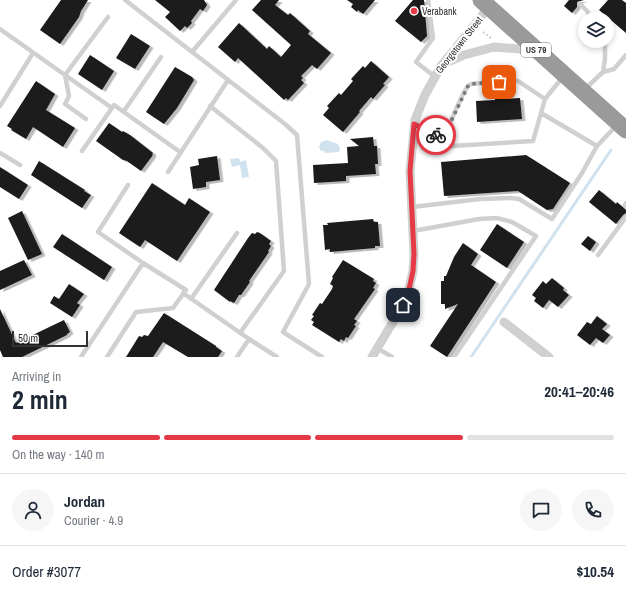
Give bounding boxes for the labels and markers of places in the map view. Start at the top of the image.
place label: Verabank [422,5,458,18]
marker: Verabank [409,6,419,16]
pin [482,65,516,99]
pin [386,288,420,322]

